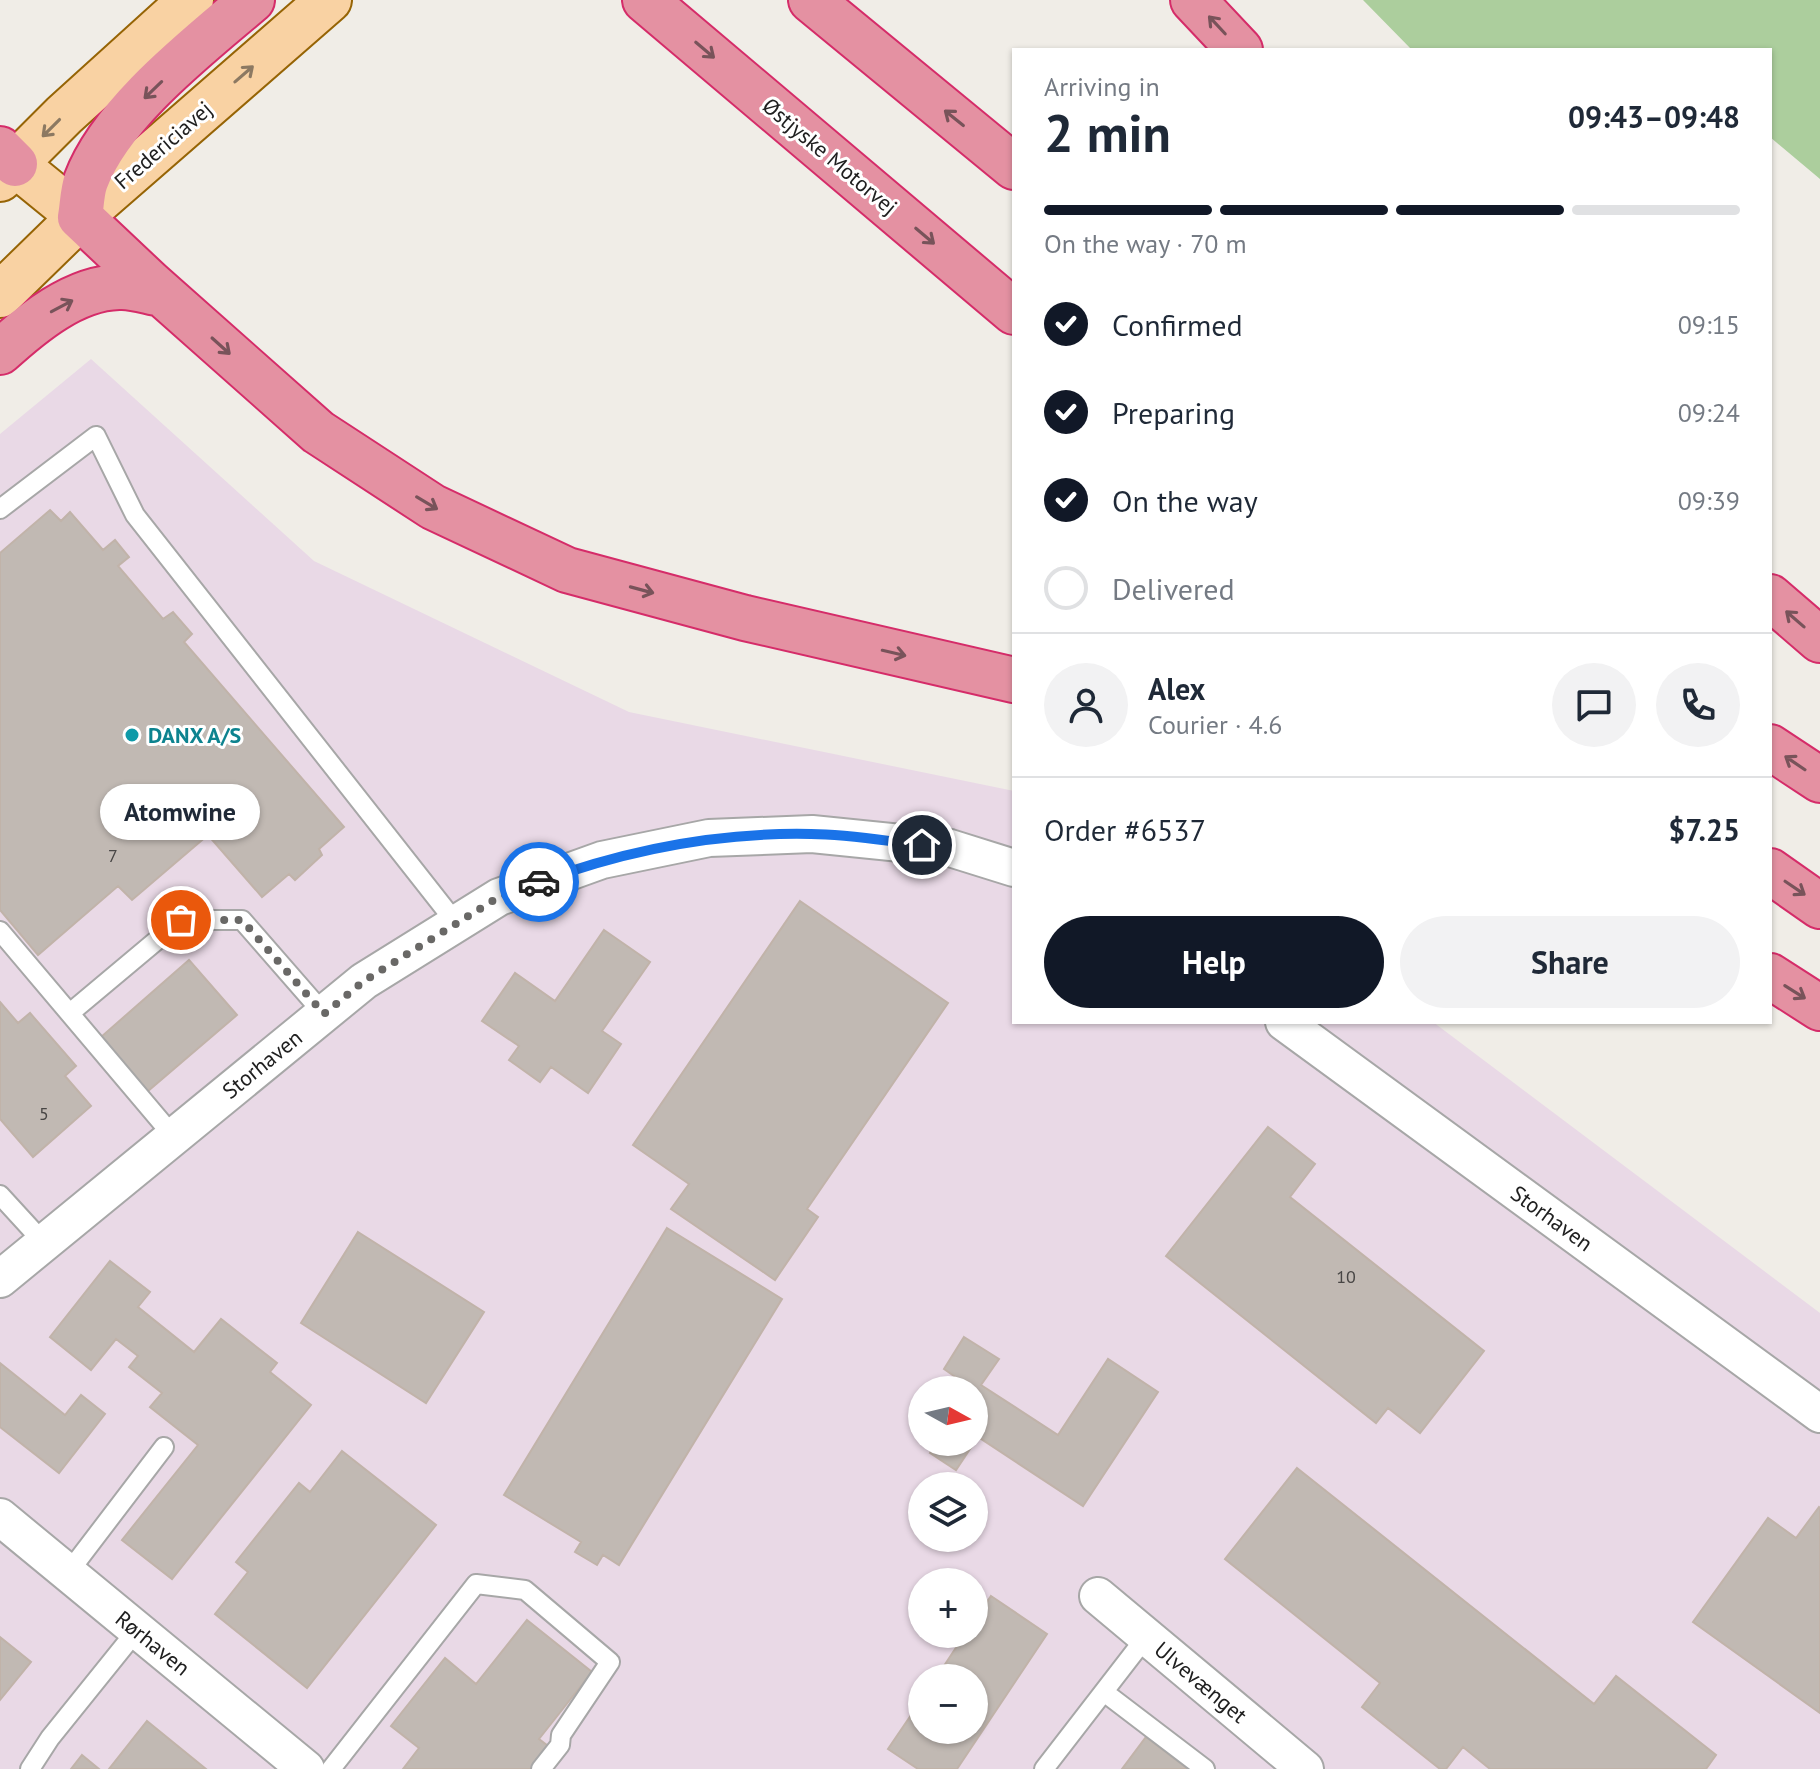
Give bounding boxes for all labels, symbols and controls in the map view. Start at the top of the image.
one-way arrow [1207,15,1226,35]
one-way arrow [694,41,714,59]
one-way arrow [234,65,254,83]
text: Arriving in [1044,70,1160,103]
one-way arrow [143,81,163,100]
street label: Østjyske Motorvej [757,91,903,221]
street label: Fredericiavej [108,95,218,195]
text: 09:43–09:48 [1568,97,1740,136]
text: 2 min [1044,99,1171,166]
one-way arrow [944,109,965,127]
one-way arrow [42,118,61,137]
one-way arrow [914,227,934,245]
text: On the way · 70 m [1044,227,1247,260]
one-way arrow [50,297,74,313]
icon: check [1044,302,1088,346]
text: Confirmed [1112,305,1243,344]
text: 09:15 [1678,308,1740,341]
one-way arrow [210,337,230,355]
icon: check [1044,390,1088,434]
text: Preparing [1112,393,1235,432]
text: 09:24 [1678,396,1740,429]
icon: check [1044,478,1088,522]
text: On the way [1112,481,1258,520]
text: 09:39 [1678,484,1740,517]
one-way arrow [415,495,438,511]
text: Delivered [1112,569,1235,608]
one-way arrow [629,583,655,598]
one-way arrow [1785,610,1806,628]
one-way arrow [881,646,907,661]
button: person [1044,663,1128,747]
button: chat [1552,663,1636,747]
button: phone [1656,663,1740,747]
text: Alex [1148,669,1205,708]
text: Courier · 4.6 [1148,708,1282,741]
place label: DANX A/S [148,721,241,749]
marker: DANX A/S [123,726,141,744]
one-way arrow [1784,755,1807,771]
callout: Atomwine [101,784,261,840]
text: Atomwine [124,795,236,828]
text: Order #6537 [1044,810,1206,849]
text: $7.25 [1668,810,1740,849]
pin [888,811,956,879]
icon: home [900,823,944,867]
courier [499,842,579,922]
house number: 7 [108,844,118,867]
icon: car [517,860,561,904]
one-way arrow [1783,881,1806,897]
pin [147,886,215,954]
icon: bag [159,898,203,942]
button: Help [1044,916,1384,1008]
button: Share [1400,916,1740,1008]
one-way arrow [1783,984,1806,1000]
street label: Storhaven [216,1023,308,1105]
house number: 5 [39,1102,49,1125]
street label: Storhaven [1505,1179,1599,1257]
house number: 10 [1336,1265,1356,1288]
north arrow [908,1376,988,1456]
map controls [908,1376,988,1744]
button: layers [908,1472,988,1552]
button: + [908,1568,988,1648]
street label: Rørhaven [110,1604,196,1682]
street label: Ulvevænget [1149,1635,1253,1729]
button: − [908,1664,988,1744]

